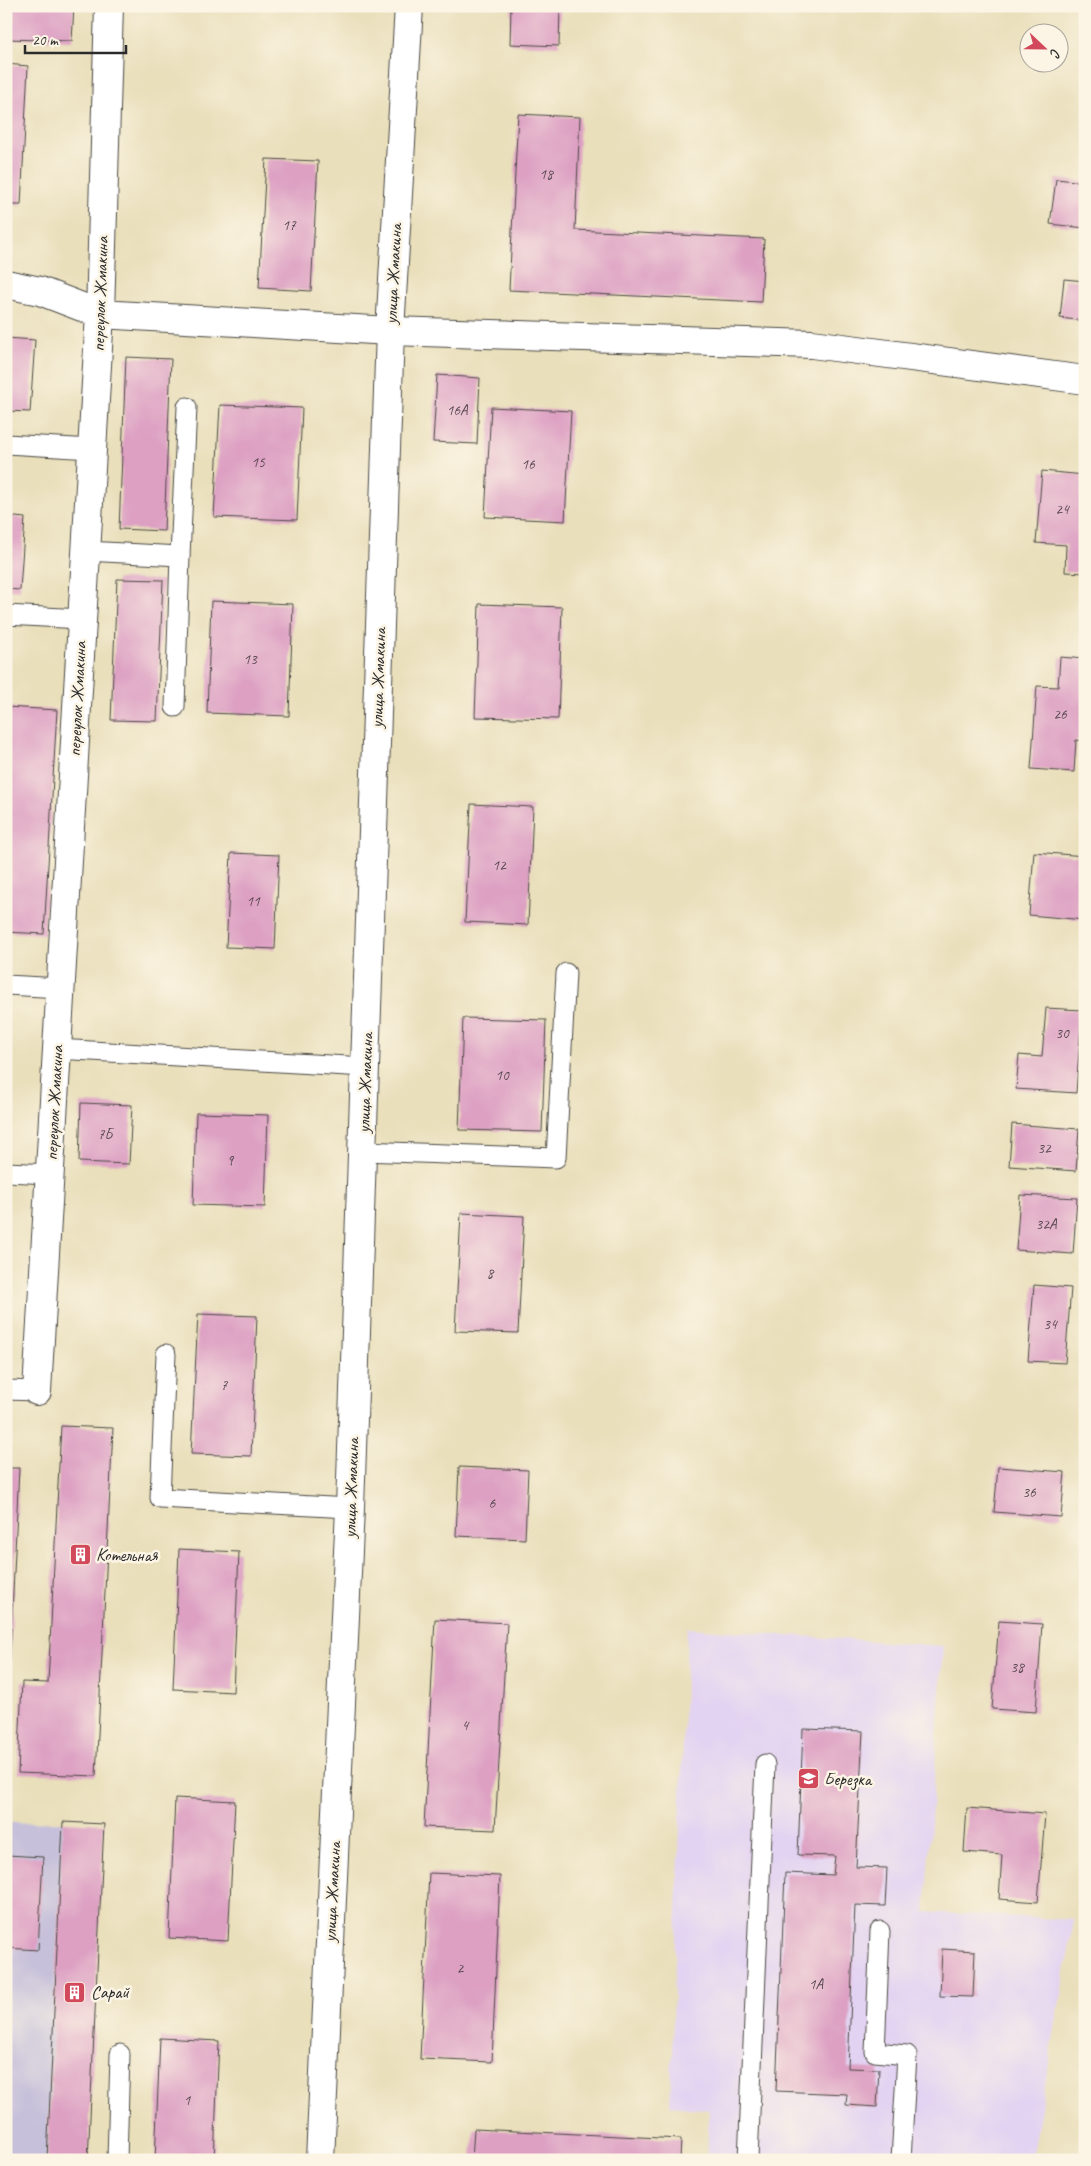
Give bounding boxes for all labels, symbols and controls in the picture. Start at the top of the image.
scale bar [25,22,126,54]
north arrow [1018,22,1068,72]
text: 20 m [32,31,59,50]
text: С [1046,46,1065,61]
house number: 18 [539,165,554,184]
house number: 17 [282,216,297,235]
street label: улица Жмакина [379,222,407,326]
street label: переулок Жмакина [87,235,113,352]
house number: 16А [446,401,469,420]
house number: 15 [251,453,266,472]
house number: 16 [521,455,536,474]
house number: 24 [1055,500,1070,519]
street label: улица Жмакина [365,626,391,729]
street label: переулок Жмакина [63,640,91,757]
house number: 13 [243,650,258,669]
house number: 26 [1053,705,1068,724]
house number: 12 [492,856,507,875]
house number: 11 [246,892,261,911]
house number: 30 [1055,1024,1070,1043]
street label: улица Жмакина [352,1031,378,1134]
street label: переулок Жмакина [40,1044,68,1161]
house number: 10 [495,1066,510,1085]
house number: 7Б [98,1125,115,1144]
house number: 32 [1037,1139,1052,1158]
house number: 9 [227,1151,235,1170]
house number: 32А [1035,1215,1058,1234]
house number: 8 [487,1264,495,1283]
house number: 34 [1043,1315,1058,1334]
house number: 7 [221,1376,229,1395]
street label: улица Жмакина [338,1436,364,1539]
house number: 36 [1022,1483,1037,1502]
house number: 6 [489,1494,497,1513]
building icon: Котельная [68,1543,92,1567]
place label: Котельная [96,1544,159,1566]
house number: 38 [1010,1658,1025,1677]
house number: 4 [462,1716,470,1735]
school or university icon: Березка [796,1767,820,1791]
place label: Березка [824,1768,873,1791]
street label: улица Жмакина [318,1840,346,1944]
house number: 2 [457,1959,465,1978]
house number: 1А [809,1975,825,1994]
building icon: Сарай [63,1980,87,2004]
place label: Сарай [91,1981,131,2003]
house number: 1 [184,2091,192,2110]

